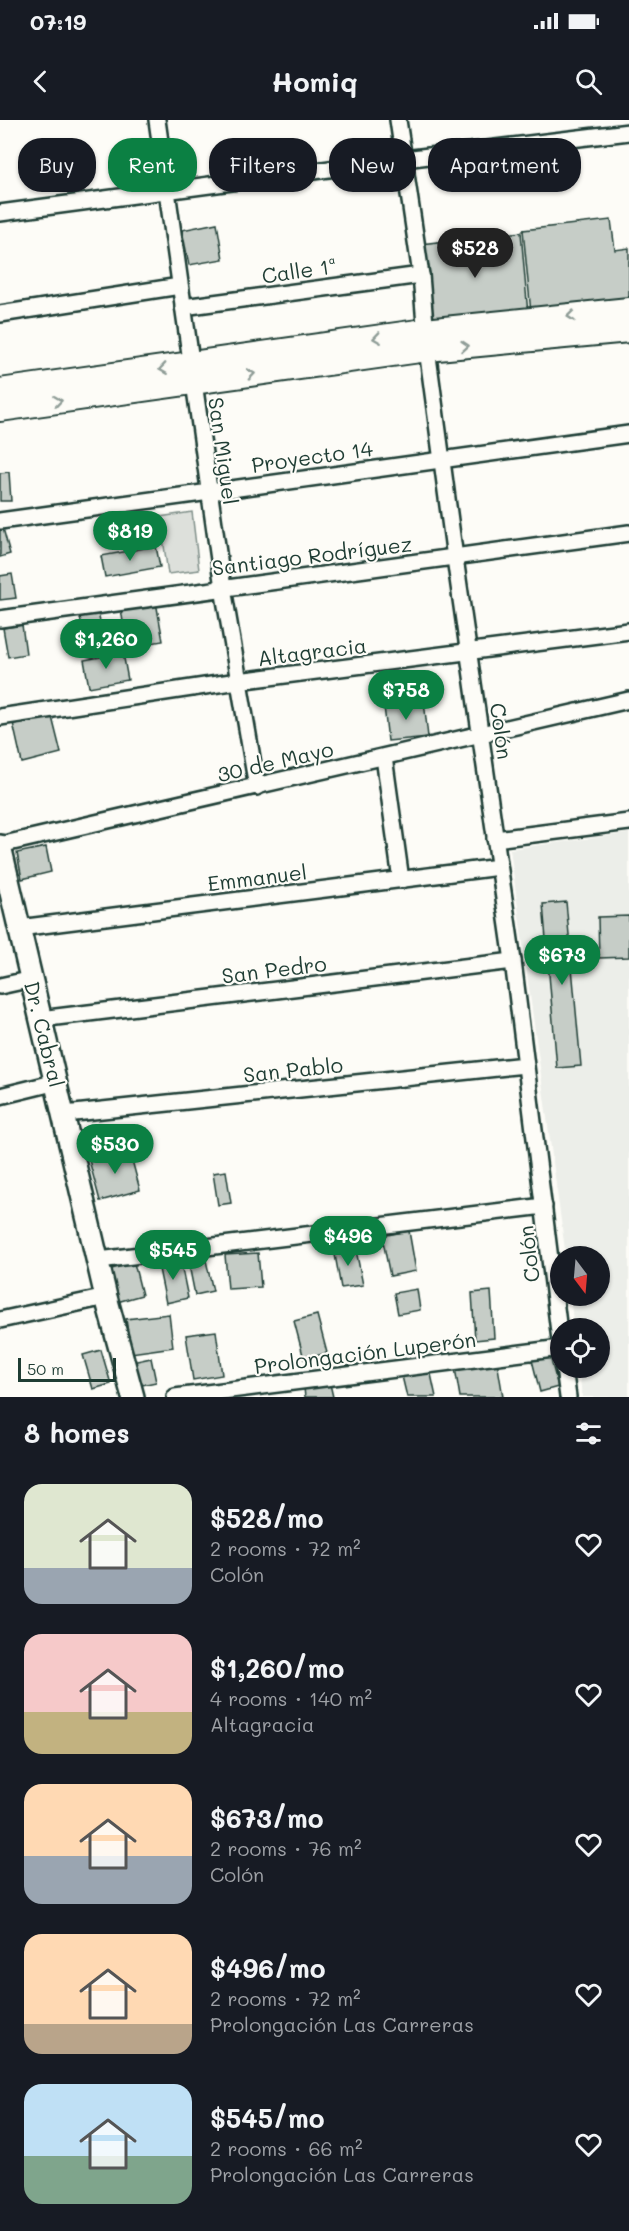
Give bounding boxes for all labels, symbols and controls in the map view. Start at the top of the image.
text: 07:19 [30,7,86,36]
text: Homiq [271,64,358,99]
icon: back [24,65,57,98]
icon: search [572,65,605,98]
chip: Buy [18,138,96,192]
chip: Rent [108,138,197,192]
chip: Filters [209,138,317,192]
chip: New [329,138,416,192]
chip: Apartment [428,138,581,192]
pin: $528 [439,228,511,279]
text: $528 [451,234,499,260]
street label: Calle 1ª [260,251,338,289]
one-way arrow [566,309,575,322]
one-way arrow [372,332,382,344]
one-way arrow [461,340,470,353]
one-way arrow [159,362,168,374]
one-way arrow [246,368,256,380]
one-way arrow [53,395,63,407]
street label: San Miguel [203,395,245,507]
street label: Proyecto 14 [250,434,375,478]
pin: $819 [94,511,166,562]
text: $819 [107,517,153,543]
street label: Santiago Rodríguez [210,529,414,581]
pin: $1,260 [57,619,155,670]
text: $1,260 [74,625,138,651]
street label: Altagracia [256,631,368,671]
pin: $758 [370,670,442,721]
text: $758 [382,676,430,702]
street label: Colón [485,701,519,761]
street label: 30 de Mayo [214,735,336,787]
street label: Emmanuel [206,858,308,896]
pin: $673 [526,935,598,986]
text: $673 [538,941,586,967]
street label: San Pedro [220,949,328,989]
street label: Dr. Cabral [19,978,71,1090]
street label: San Pablo [242,1050,344,1088]
pin: $530 [79,1124,151,1175]
text: $530 [91,1130,139,1156]
pin: $496 [312,1216,384,1267]
text: $496 [323,1222,373,1248]
street label: Colón [511,1224,545,1284]
pin: $545 [137,1230,209,1281]
text: $545 [149,1236,197,1262]
north arrow [550,1246,610,1306]
map controls [550,1246,610,1378]
button: locate [550,1318,610,1378]
street label: Prolongación Luperón [253,1325,477,1379]
scale bar [18,1355,116,1382]
text: 50 m [27,1358,64,1379]
text: 8 homes [24,1416,130,1450]
icon: filters [572,1417,605,1450]
text: $528/mo [210,1501,324,1535]
icon: home [72,1508,144,1580]
icon: heart [572,1528,605,1561]
text: 2 rooms · 72 m² [210,1535,361,1561]
text: Colón [210,1561,264,1587]
text: $1,260/mo [210,1651,344,1685]
icon: home [72,1658,144,1730]
icon: heart [572,1678,605,1711]
text: 4 rooms · 140 m² [210,1685,372,1711]
text: Altagracia [210,1711,315,1737]
text: $673/mo [210,1801,324,1835]
icon: home [72,1808,144,1880]
icon: heart [572,1828,605,1861]
text: 2 rooms · 76 m² [210,1835,362,1861]
text: Colón [210,1861,264,1887]
text: $496/mo [210,1951,326,1985]
icon: home [72,1958,144,2030]
icon: heart [572,1978,605,2011]
text: 2 rooms · 72 m² [210,1985,361,2011]
text: Prolongación Las Carreras [210,2011,474,2037]
text: $545/mo [210,2101,325,2135]
icon: home [72,2108,144,2180]
icon: heart [572,2128,605,2161]
text: 2 rooms · 66 m² [210,2135,363,2161]
text: Prolongación Las Carreras [210,2161,474,2187]

